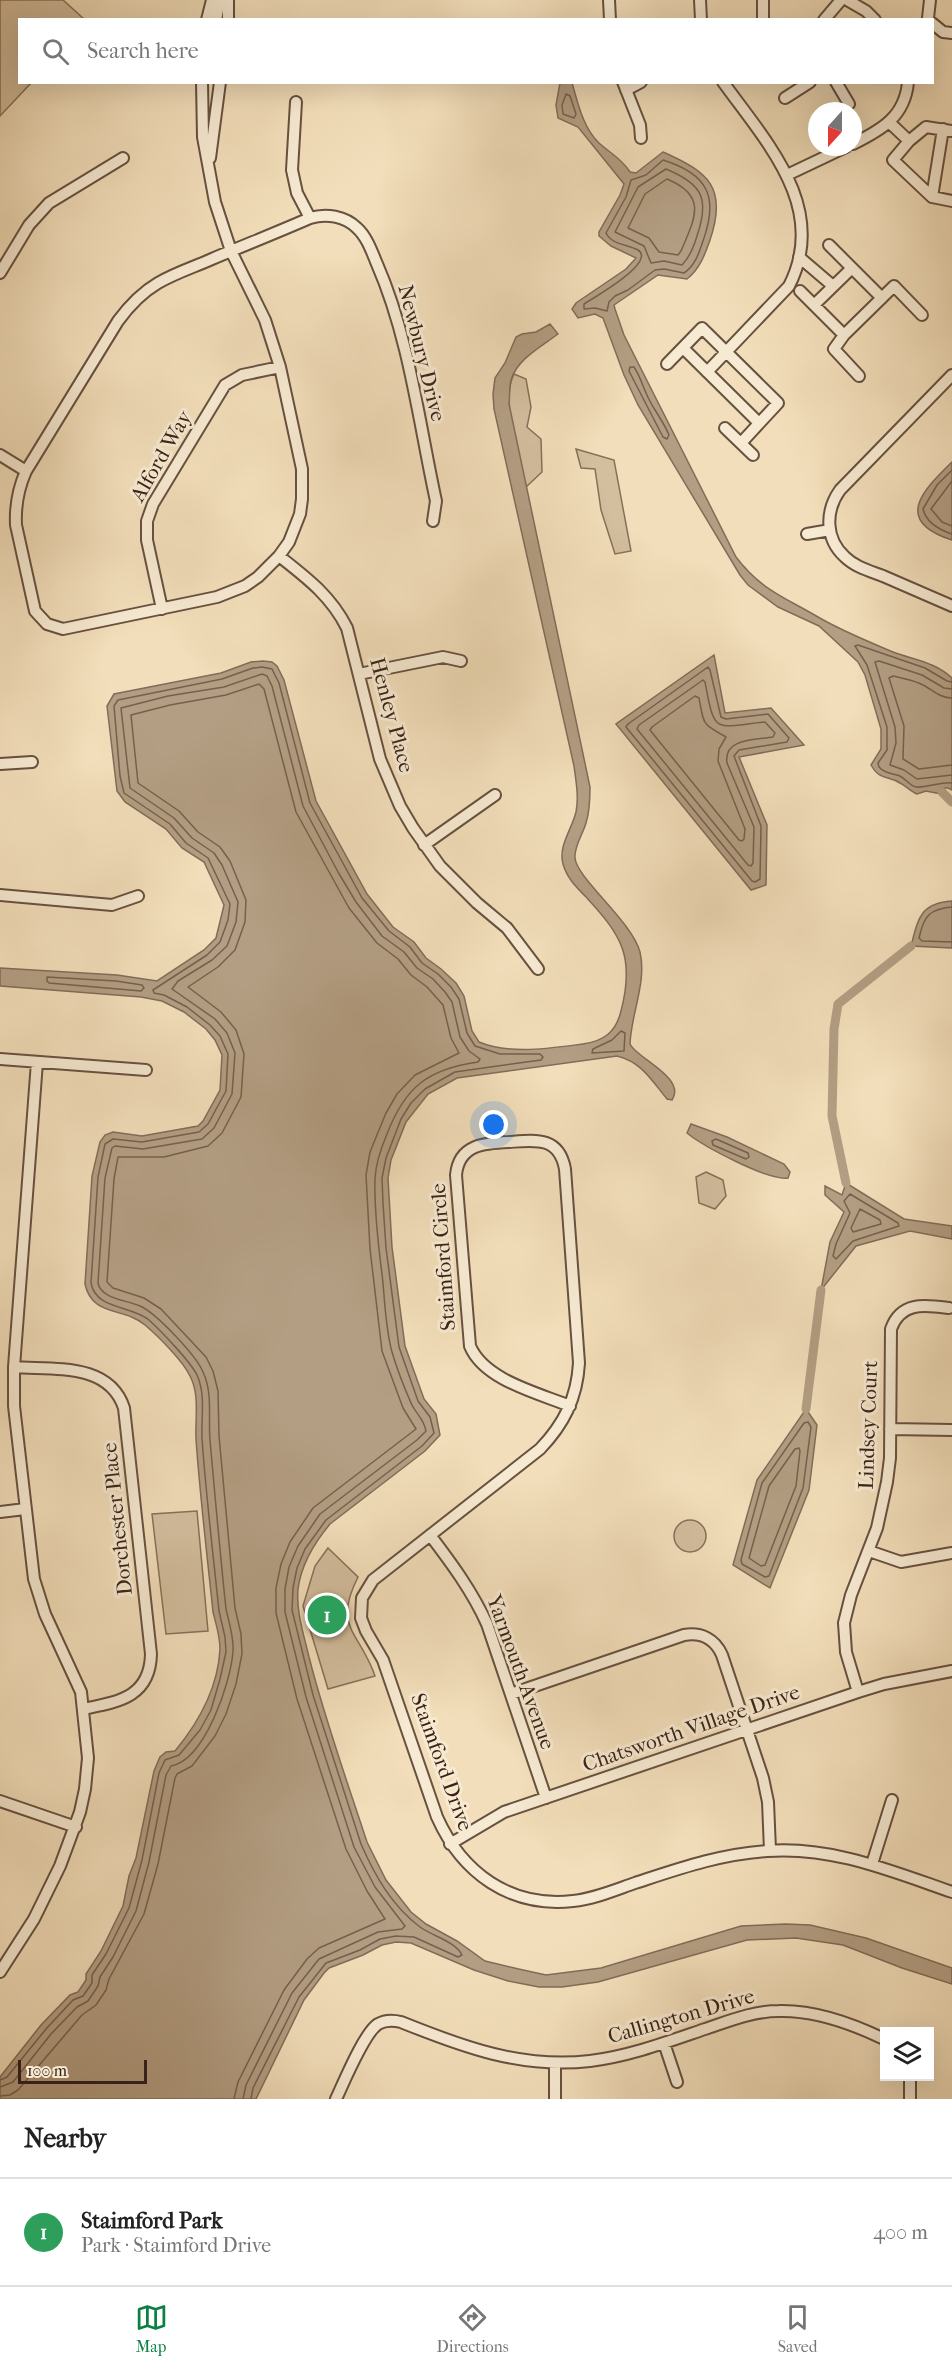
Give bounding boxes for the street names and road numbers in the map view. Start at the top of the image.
street label: Newbury Drive [393,282,451,424]
street label: Alford Way [125,406,197,507]
street label: Henley Place [365,655,419,775]
street label: Staimford Circle [426,1183,460,1331]
street label: Lindsey Court [854,1360,882,1490]
street label: Dorchester Place [97,1441,137,1597]
street label: Yarmouth Avenue [482,1591,560,1752]
street label: Chatsworth Village Drive [579,1680,803,1776]
street label: Staimford Drive [406,1690,478,1834]
street label: Callington Drive [605,1984,757,2048]

